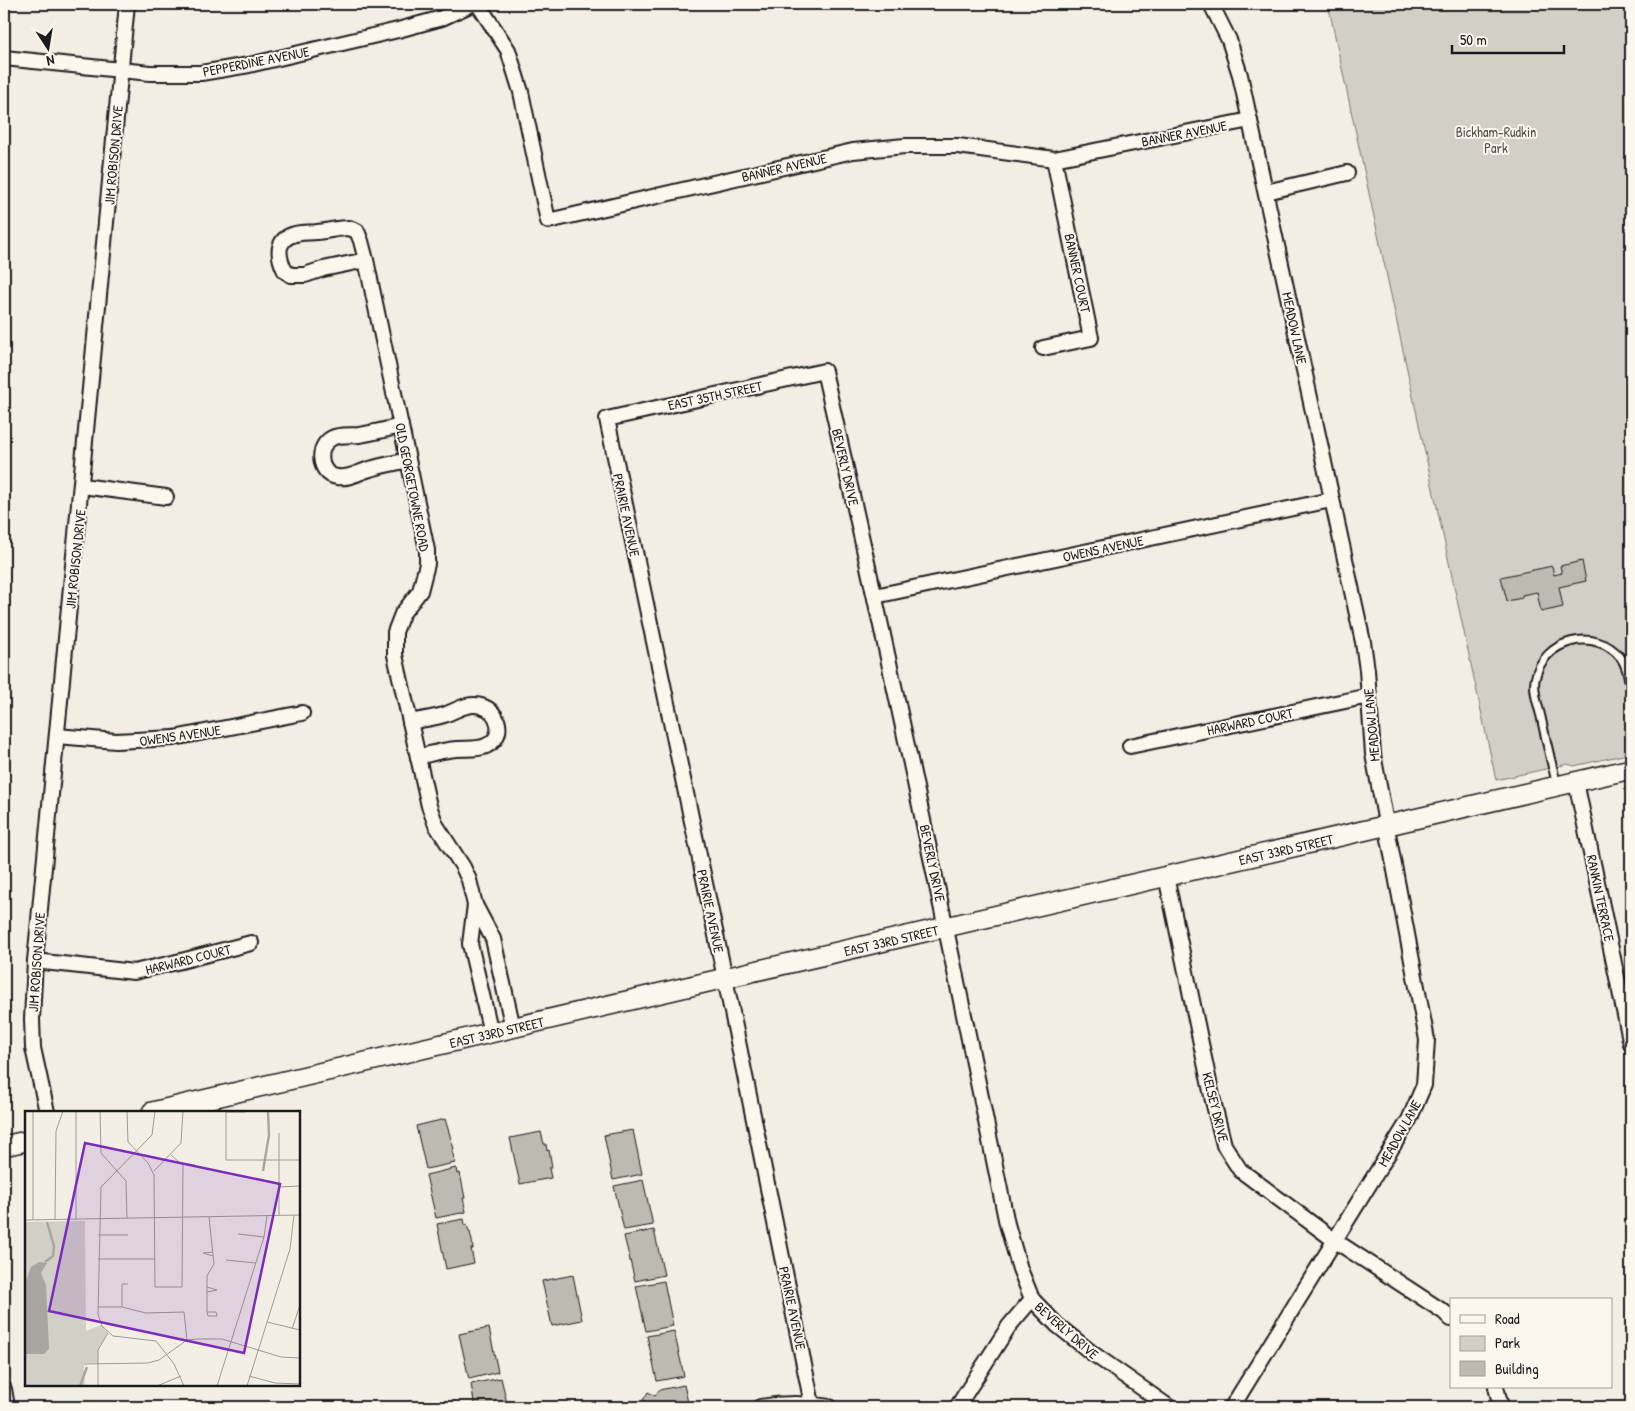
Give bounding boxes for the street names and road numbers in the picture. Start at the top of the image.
street label: PEPPERDINE AVENUE [201,41,311,81]
street label: JIM ROBISON DRIVE [99,104,127,206]
street label: BANNER AVENUE [1140,115,1228,151]
street label: BANNER AVENUE [740,148,828,186]
street label: BANNER COURT [1060,232,1096,315]
street label: MEADOW LANE [1278,290,1312,366]
street label: EAST 35TH STREET [666,376,764,414]
street label: OLD GEORGETOWNE ROAD [391,421,435,553]
street label: BEVERLY DRIVE [828,427,864,507]
street label: PRAIRIE AVENUE [609,472,645,558]
street label: JIM ROBISON DRIVE [60,508,90,610]
street label: OWENS AVENUE [1061,530,1145,566]
street label: MEADOW LANE [1358,688,1384,762]
street label: HARWARD COURT [1205,703,1295,739]
street label: OWENS AVENUE [138,720,222,750]
street label: BEVERLY DRIVE [916,823,950,903]
street label: EAST 33RD STREET [1237,828,1335,869]
street label: RANKIN TERRACE [1583,853,1619,943]
street label: PRAIRIE AVENUE [693,868,729,954]
street label: JIM ROBISON DRIVE [23,912,49,1012]
street label: EAST 33RD STREET [842,919,941,960]
street label: HARWARD COURT [143,939,233,979]
street label: EAST 33RD STREET [448,1011,546,1052]
street label: KELSEY DRIVE [1198,1070,1234,1144]
street label: MEADOW LANE [1373,1096,1425,1170]
street label: PRAIRIE AVENUE [775,1265,811,1351]
street label: BEVERLY DRIVE [1031,1297,1103,1363]

